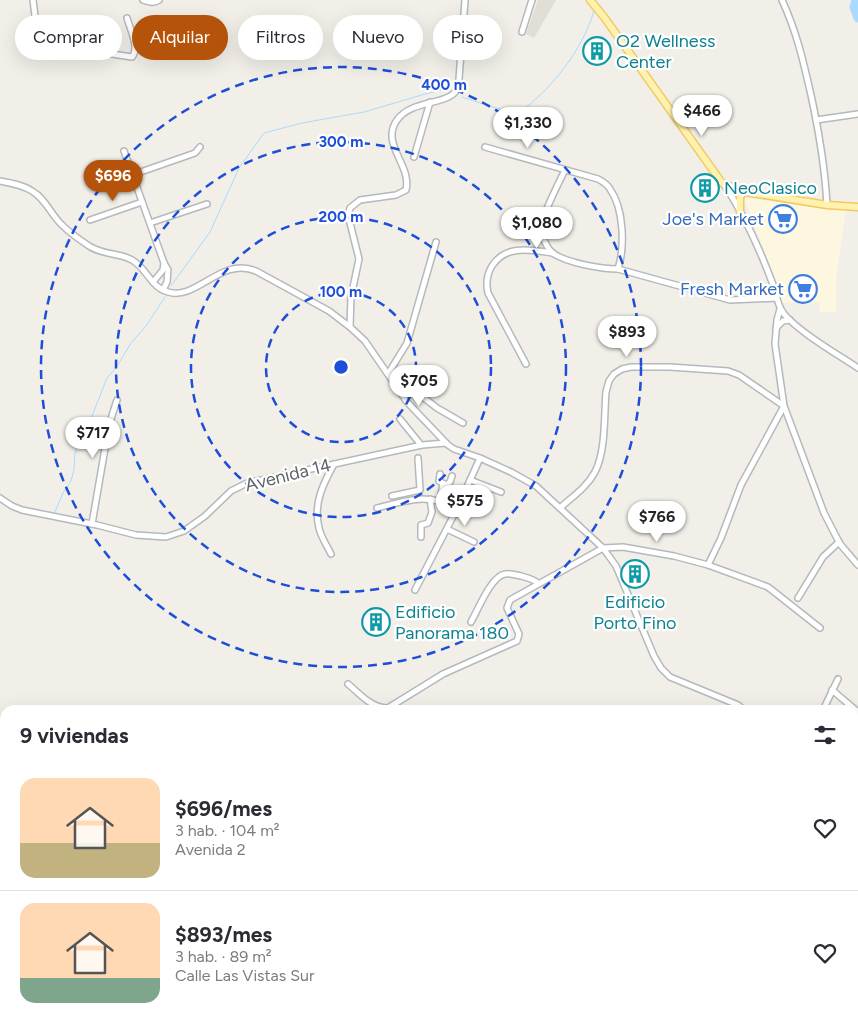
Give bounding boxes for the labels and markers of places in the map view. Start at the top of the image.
place label: O2 Wellness Center [616,30,715,73]
building icon: O2 Wellness Center [582,36,612,66]
pin: $466 [672,94,732,137]
pin: $1,330 [487,106,569,149]
pin: $696 [83,160,143,202]
building icon: NeoClasico [690,173,720,203]
place label: NeoClasico [724,177,817,199]
supermarket icon: Joe's Market [768,204,798,234]
pin: $1,080 [496,206,578,249]
place label: Joe's Market [662,208,764,230]
supermarket icon: Fresh Market [788,274,818,304]
place label: Fresh Market [680,278,784,300]
pin: $893 [597,316,657,358]
centre of rings [332,358,350,376]
pin: $705 [389,364,449,407]
pin: $717 [63,416,123,459]
pin: $575 [435,484,495,527]
pin: $766 [627,500,687,543]
building icon: Edificio Porto Fino [620,559,650,589]
place label: Edificio Porto Fino [594,591,676,634]
place label: Edificio Panorama 180 [395,601,509,644]
building icon: Edificio Panorama 180 [361,607,391,637]

